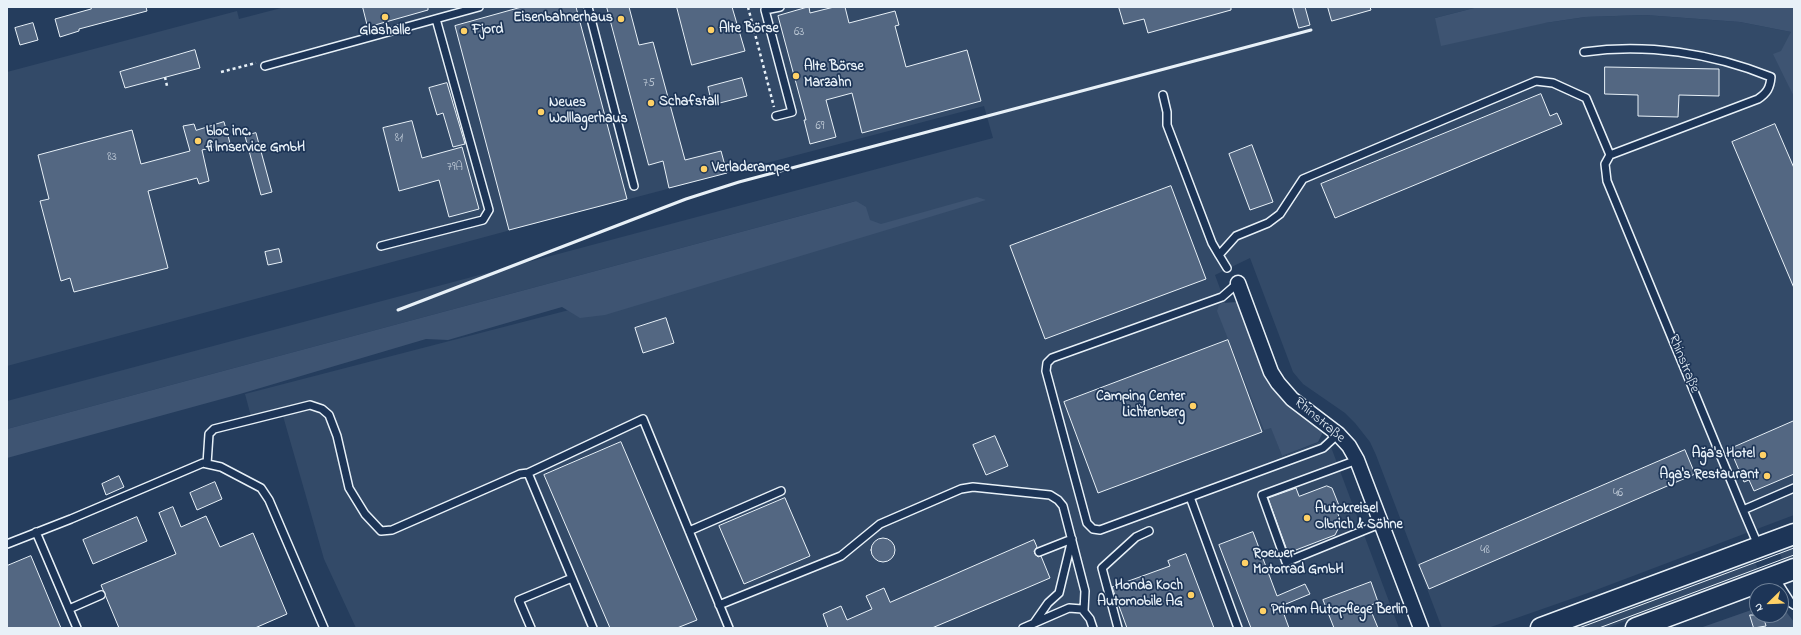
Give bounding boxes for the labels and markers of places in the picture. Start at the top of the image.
place label: Eisenbahnerhaus [513,11,613,27]
marker: Glashalle [380,12,390,22]
marker: Eisenbahnerhaus [616,14,626,24]
place label: Alte Börse [719,22,779,38]
place label: Fjord [472,23,503,39]
place label: Glashalle [359,24,411,40]
marker: Alte Börse [706,25,716,35]
marker: Fjord [459,26,469,36]
place label: Alte Börse Marzahn [804,60,864,92]
marker: Alte Börse Marzahn [791,71,801,81]
place label: Schafstall [659,95,719,111]
place label: Neues Wolllagerhaus [549,96,628,128]
marker: Schafstall [646,98,656,108]
marker: Neues Wolllagerhaus [536,107,546,117]
place label: bloc inc. filmservice GmbH [206,125,305,158]
marker: bloc inc. filmservice GmbH [193,136,203,146]
place label: Verladerampe [712,161,790,177]
marker: Verladerampe [699,164,709,174]
place label: Camping Center Lichtenberg [1096,390,1185,422]
marker: Camping Center Lichtenberg [1188,401,1198,411]
place label: Ağa's Hotel [1692,447,1755,463]
marker: Ağa's Hotel [1758,450,1768,460]
place label: Aga's Restaurant [1660,468,1759,484]
marker: Aga's Restaurant [1762,471,1772,481]
place label: Autokreisel Olbrich & Söhne [1315,502,1403,534]
marker: Autokreisel Olbrich & Söhne [1302,513,1312,523]
place label: Roewer Motorrad GmbH [1253,547,1344,580]
marker: Roewer Motorrad GmbH [1240,558,1250,568]
place label: Honda Koch Automobile AG [1097,579,1183,612]
marker: Honda Koch Automobile AG [1186,590,1196,600]
place label: Primm Autopflege Berlin [1271,603,1408,619]
marker: Primm Autopflege Berlin [1258,606,1268,616]

